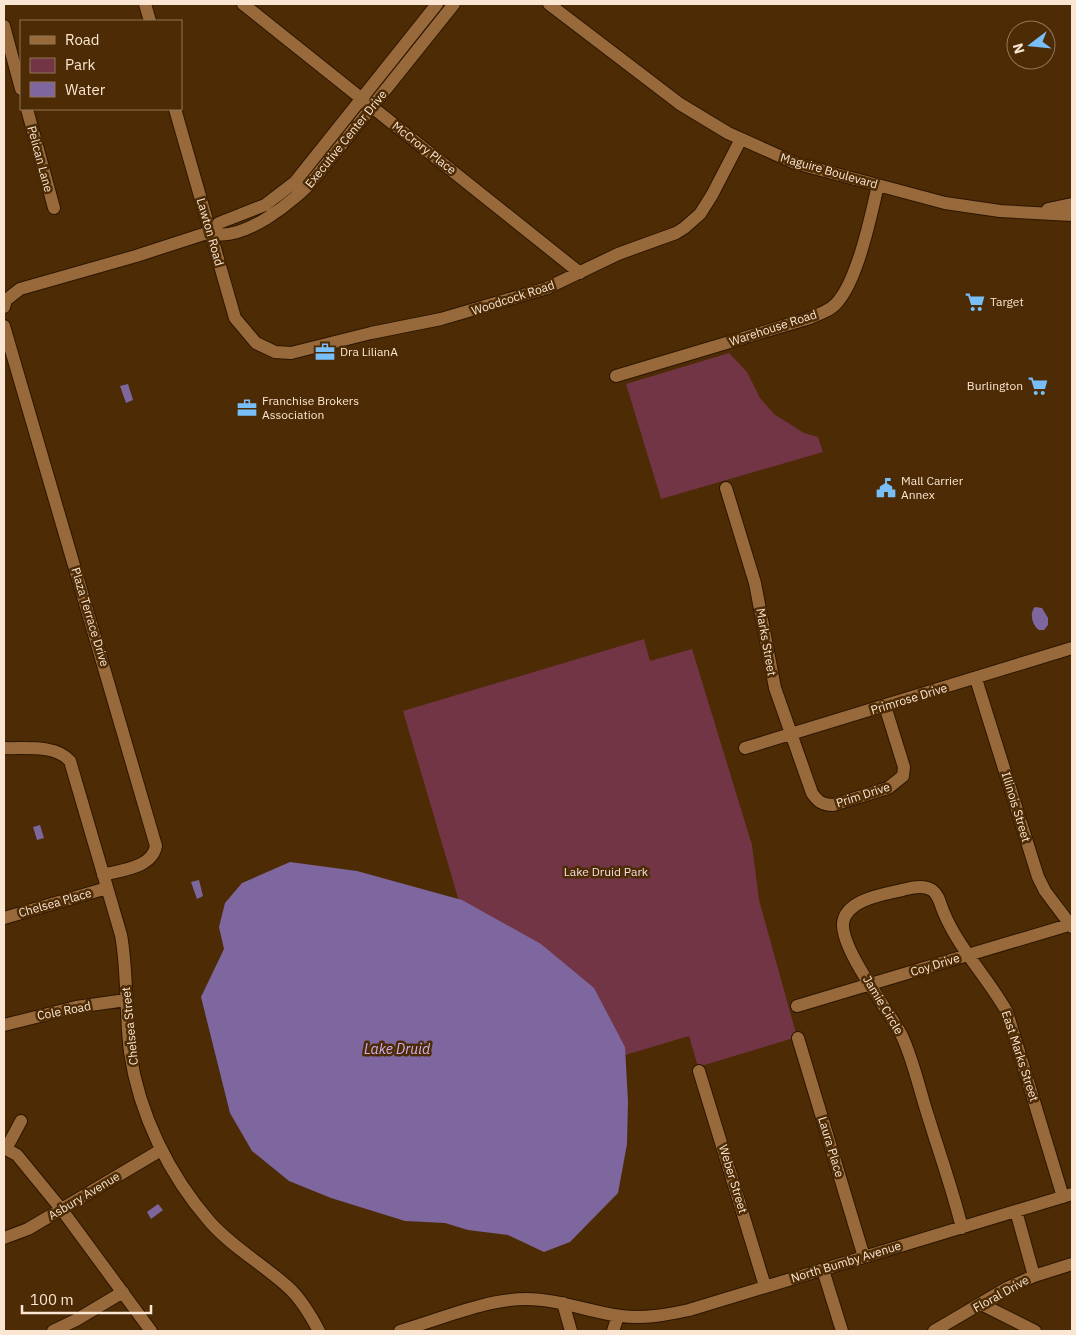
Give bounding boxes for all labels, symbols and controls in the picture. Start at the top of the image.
legend [20,20,182,110]
north arrow [1006,20,1056,70]
text: Road [65,30,100,49]
text: N [1008,41,1029,56]
text: Park [65,55,95,74]
text: Water [65,80,106,99]
street label: Executive Center Drive [302,86,390,191]
street label: McCrory Place [389,118,460,178]
street label: Pelican Lane [24,124,57,194]
street label: Maguire Boulevard [779,149,880,192]
street label: Lawton Road [194,196,227,267]
street label: Woodcock Road [469,277,556,318]
supermarket icon: Target [964,291,986,313]
place label: Target [990,294,1024,309]
street label: Warehouse Road [727,306,818,349]
office icon: Dra LilianA [314,341,336,363]
place label: Dra LilianA [340,344,398,359]
supermarket icon: Burlington [1027,375,1049,397]
place label: Burlington [967,378,1023,393]
place label: Franchise Brokers Association [262,393,359,422]
office icon: Franchise Brokers Association [236,397,258,419]
place label: Mall Carrier Annex [901,473,964,502]
public building icon: Mall Carrier Annex [875,477,897,499]
street label: Plaza Terrace Drive [68,565,113,669]
street label: Marks Street [753,607,780,677]
street label: Primrose Drive [869,680,949,717]
street label: Illinois Street [999,770,1034,844]
street label: Prim Drive [834,779,892,810]
park label: Lake Druid Park [564,864,649,879]
street label: Chelsea Place [17,885,94,920]
street label: Coy Drive [908,950,962,979]
street label: Jamie Circle [860,973,907,1037]
street label: Chelsea Street [118,986,141,1066]
street label: Cole Road [36,998,92,1023]
street label: East Marks Street [999,1009,1042,1103]
water label: Lake Druid [364,1040,431,1058]
street label: Laura Place [815,1115,848,1179]
street label: Weber Street [716,1143,751,1215]
street label: Asbury Avenue [45,1168,123,1223]
street label: North Bumby Avenue [789,1238,903,1285]
street label: Floral Drive [970,1272,1032,1315]
scale bar [22,1282,151,1314]
text: 100 m [30,1290,74,1309]

